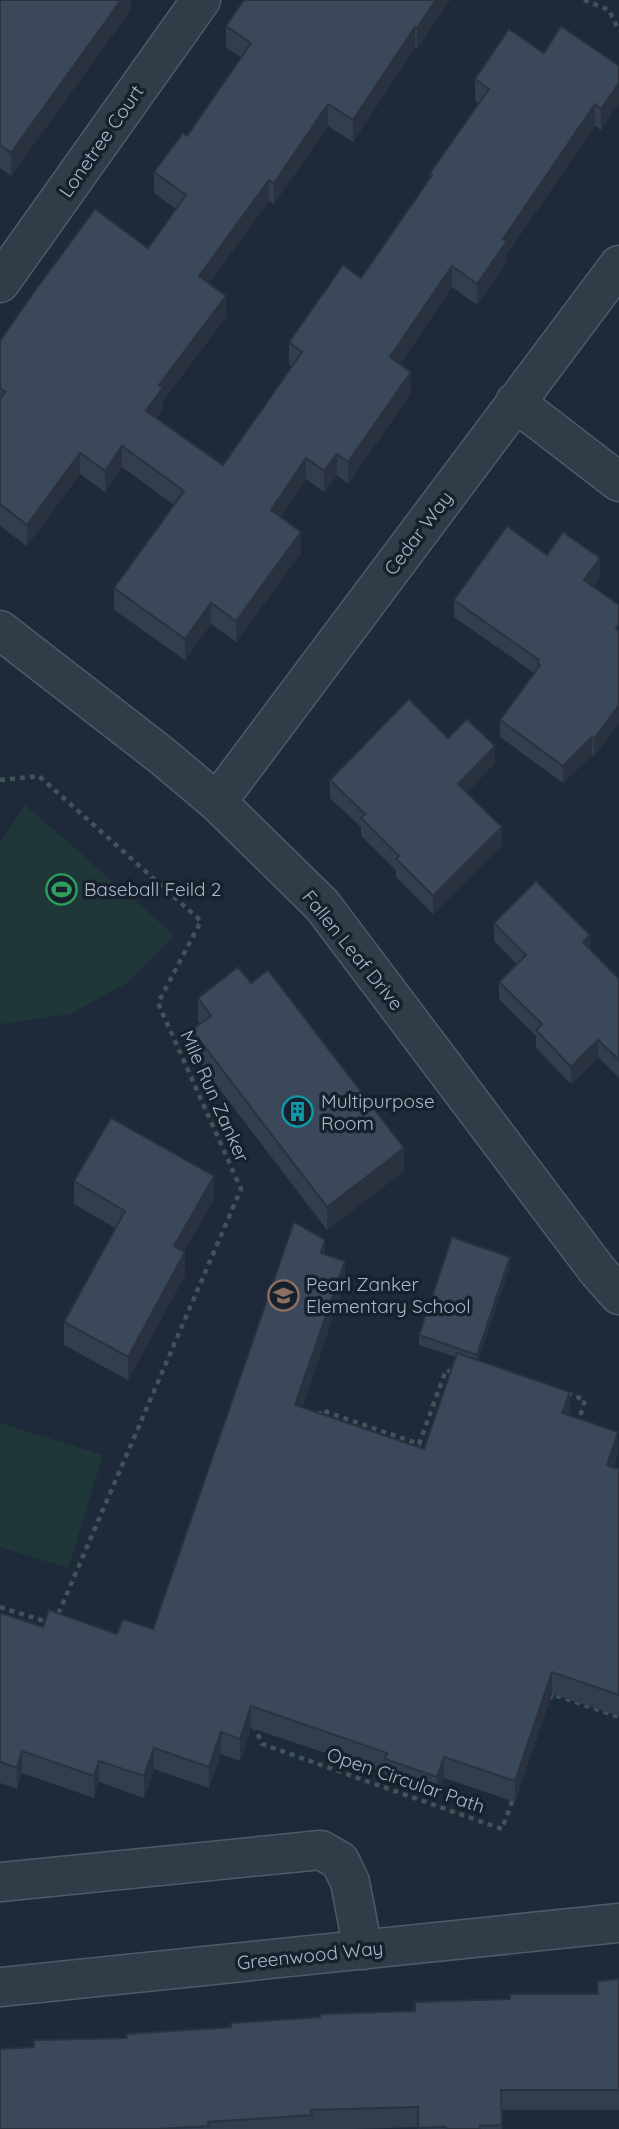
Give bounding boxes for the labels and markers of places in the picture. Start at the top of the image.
sports icon: Baseball Feild 2 [44,872,78,906]
place label: Baseball Feild 2 [84,877,221,901]
place label: Multipurpose Room [321,1089,435,1135]
building icon: Multipurpose Room [281,1095,315,1129]
place label: Pearl Zanker Elementary School [306,1272,471,1318]
school or university icon: Pearl Zanker Elementary School [266,1278,300,1312]

